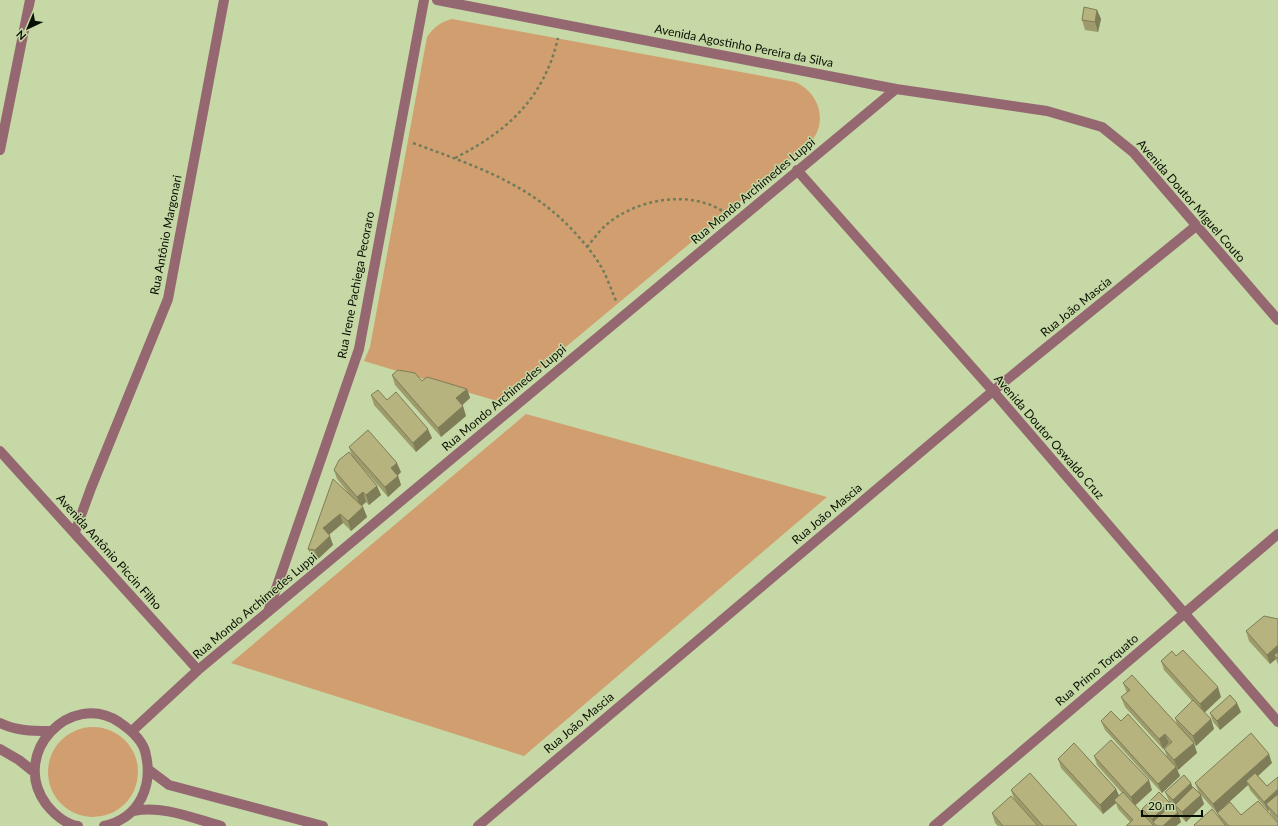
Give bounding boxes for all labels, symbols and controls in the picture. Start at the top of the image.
north arrow [8,8,48,48]
street label: Avenida Agostinho Pereira da Silva [653,21,835,70]
text: N [13,28,28,43]
street label: Rua Mondo Archimedes Luppi [688,134,818,247]
street label: Avenida Doutor Miguel Couto [1134,136,1249,265]
street label: Rua Antônio Margonari [147,174,185,296]
street label: Rua Irene Pachiega Pecoraro [334,210,377,360]
street label: Rua João Mascia [1037,273,1114,340]
street label: Rua Mondo Archimedes Luppi [439,341,569,454]
street label: Avenida Doutor Oswaldo Cruz [991,371,1108,502]
street label: Rua João Mascia [789,480,865,547]
street label: Avenida Antônio Piccin Filho [54,491,165,613]
street label: Rua Mondo Archimedes Luppi [190,549,320,662]
street label: Rua Primo Torquato [1052,630,1141,709]
street label: Rua João Mascia [541,689,617,756]
scale bar [1142,792,1202,818]
text: 20 m [1148,798,1175,813]

